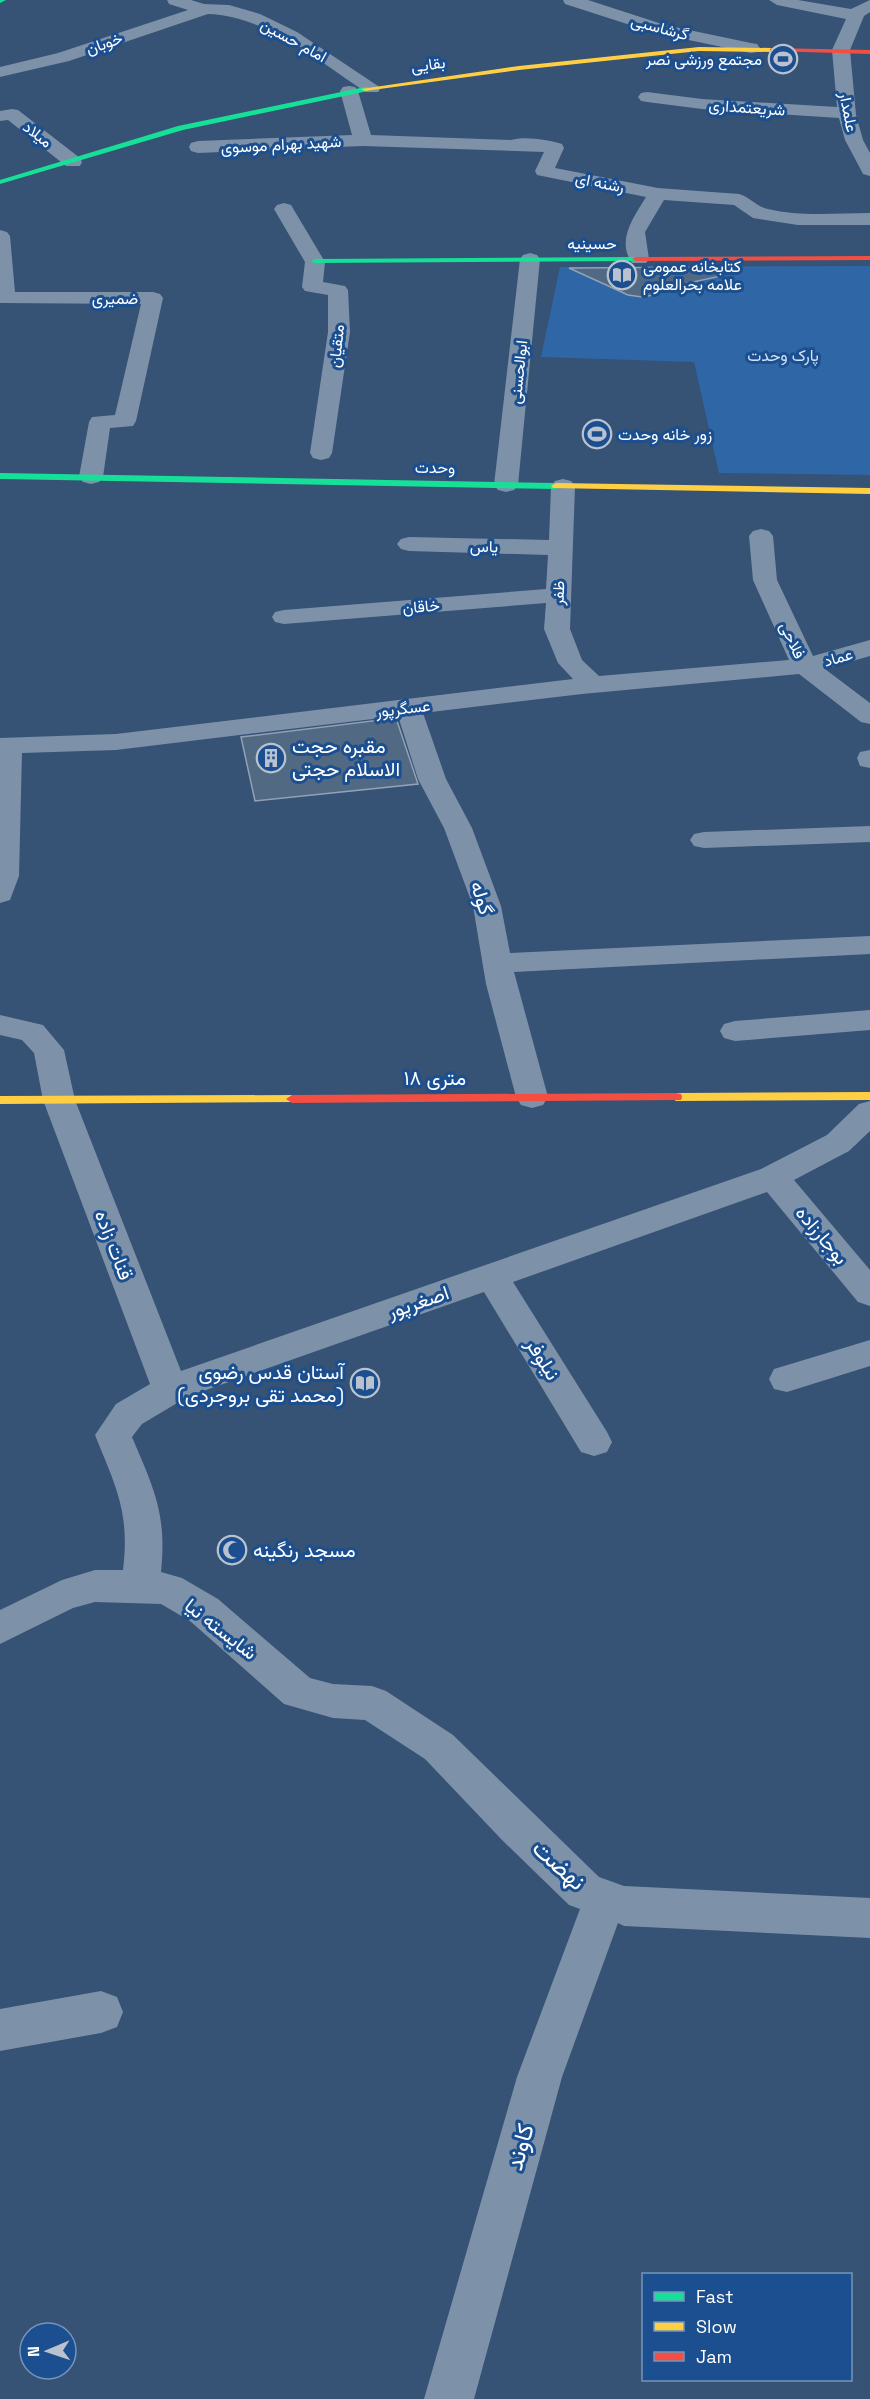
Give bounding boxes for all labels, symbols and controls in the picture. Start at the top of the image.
street label: گرشاسبی [629,10,691,45]
street label: امام حسین [257,14,330,67]
street label: خوبان [83,27,126,60]
sports icon: مجتمع ورزشی نصر [767,43,799,75]
place label: مجتمع ورزشی نصر [645,49,762,71]
street label: بقایی [410,52,447,77]
street label: علمدار [834,89,863,134]
street label: شریعتمداری [708,94,786,121]
street label: میلاد [19,116,57,152]
street label: شهید بهرام موسوی [220,131,342,158]
street label: رشنه ای [574,167,626,198]
street label: حسینیه [567,233,617,254]
place label: کتابخانه عمومی علامه بحرالعلوم [643,256,742,295]
library icon: کتابخانه عمومی علامه بحرالعلوم [606,259,638,291]
street label: ضمیری [92,288,138,309]
street label: متقیان [324,323,349,369]
street label: ابوالحسنی [505,339,532,405]
park label: پارک وحدت [747,345,819,367]
sports icon: زور خانه وحدت [581,418,613,450]
place label: زور خانه وحدت [618,424,712,445]
street label: وحدت [415,457,455,478]
street label: یاس [470,536,498,557]
street label: ظفر [548,580,569,607]
street label: خاقان [402,594,441,619]
street label: فلاحی [775,619,810,662]
street label: عماد [821,643,855,672]
street label: عسگرپور [374,695,432,723]
place label: مقبره حجت الاسلام حجتی [292,733,400,782]
building icon: مقبره حجت الاسلام حجتی [255,742,287,774]
street label: گوله [465,878,499,918]
street label: ۱۸ متری [404,1065,466,1091]
street label: بوجارزاده [790,1200,854,1270]
street label: قنات زاده [89,1206,139,1284]
street label: اصغرپور [383,1279,453,1326]
street label: نیلوفر [520,1332,566,1385]
place label: آستان قدس رضوی (محمد تقی بروجردی) [177,1359,345,1408]
library icon: آستان قدس رضوی (محمد تقی بروجردی) [349,1367,381,1399]
mosque icon: مسجد رنگینه [216,1534,248,1566]
place label: مسجد رنگینه [253,1537,356,1563]
street label: شایسته نیا [179,1592,263,1666]
street label: نهضت [526,1832,593,1897]
street label: کاوند [498,2120,541,2174]
legend [642,2273,852,2381]
text: Fast [696,2285,733,2308]
text: Slow [696,2315,737,2338]
north arrow [18,2321,78,2381]
text: Jam [696,2345,732,2368]
text: N [23,2346,44,2357]

